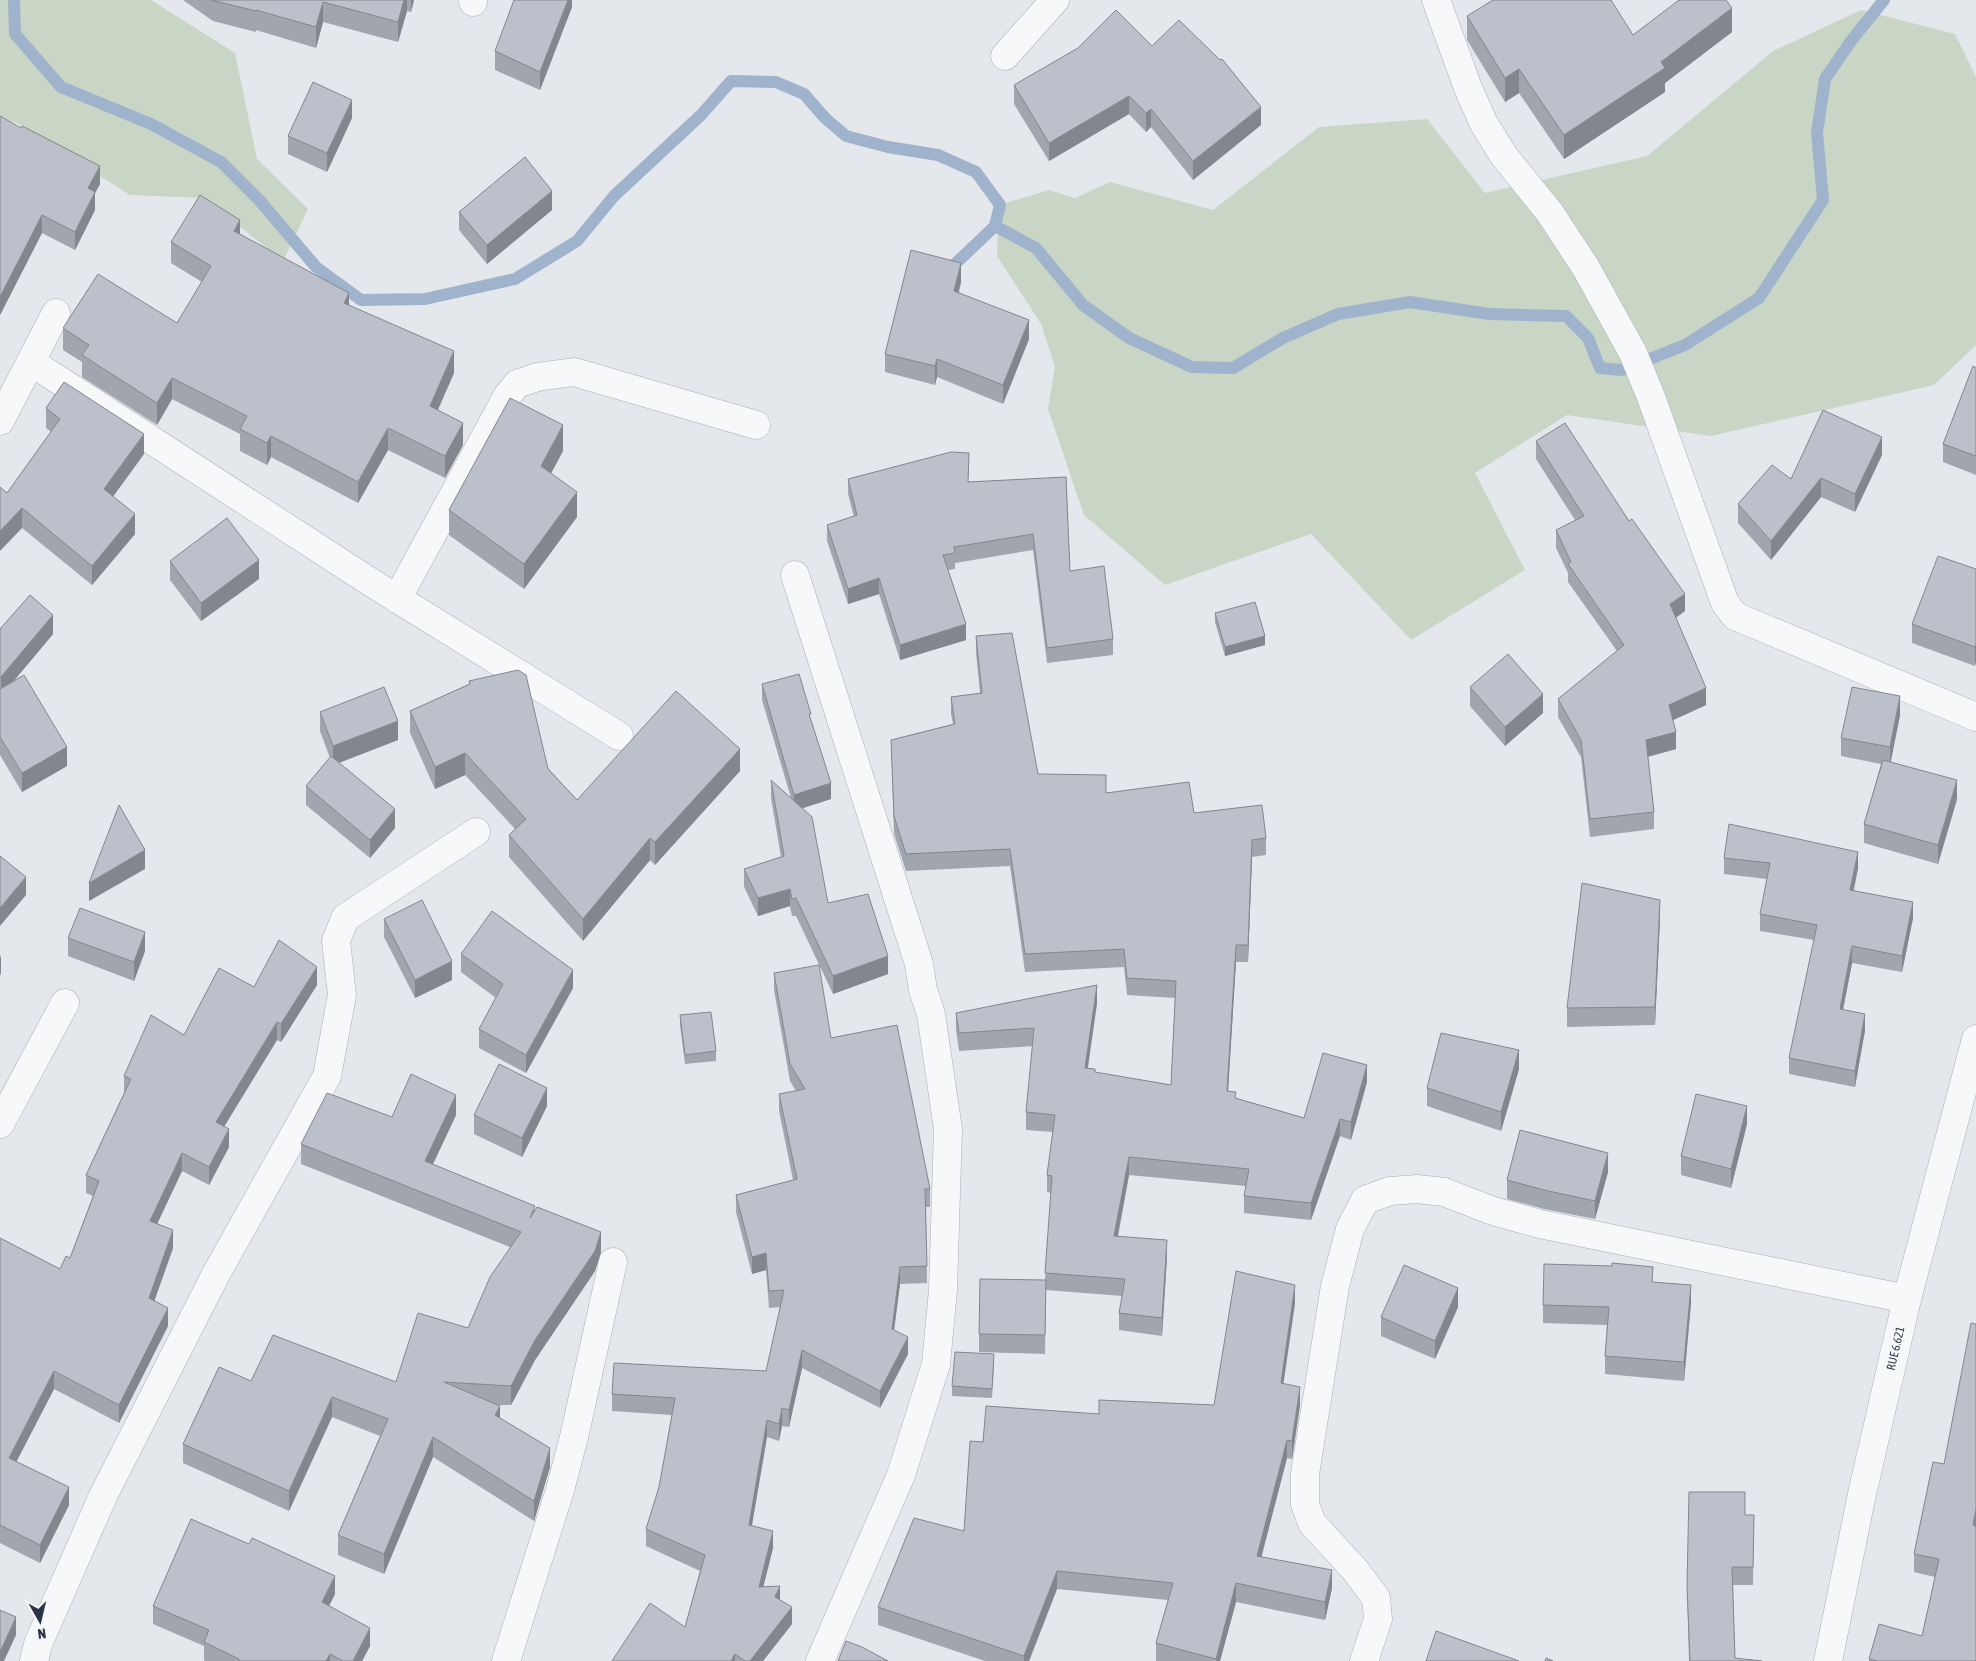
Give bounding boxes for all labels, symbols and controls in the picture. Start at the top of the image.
street label: RUE 6.621 [1884,1325,1908,1372]
north arrow [15,1596,65,1646]
text: N [37,1625,47,1642]

